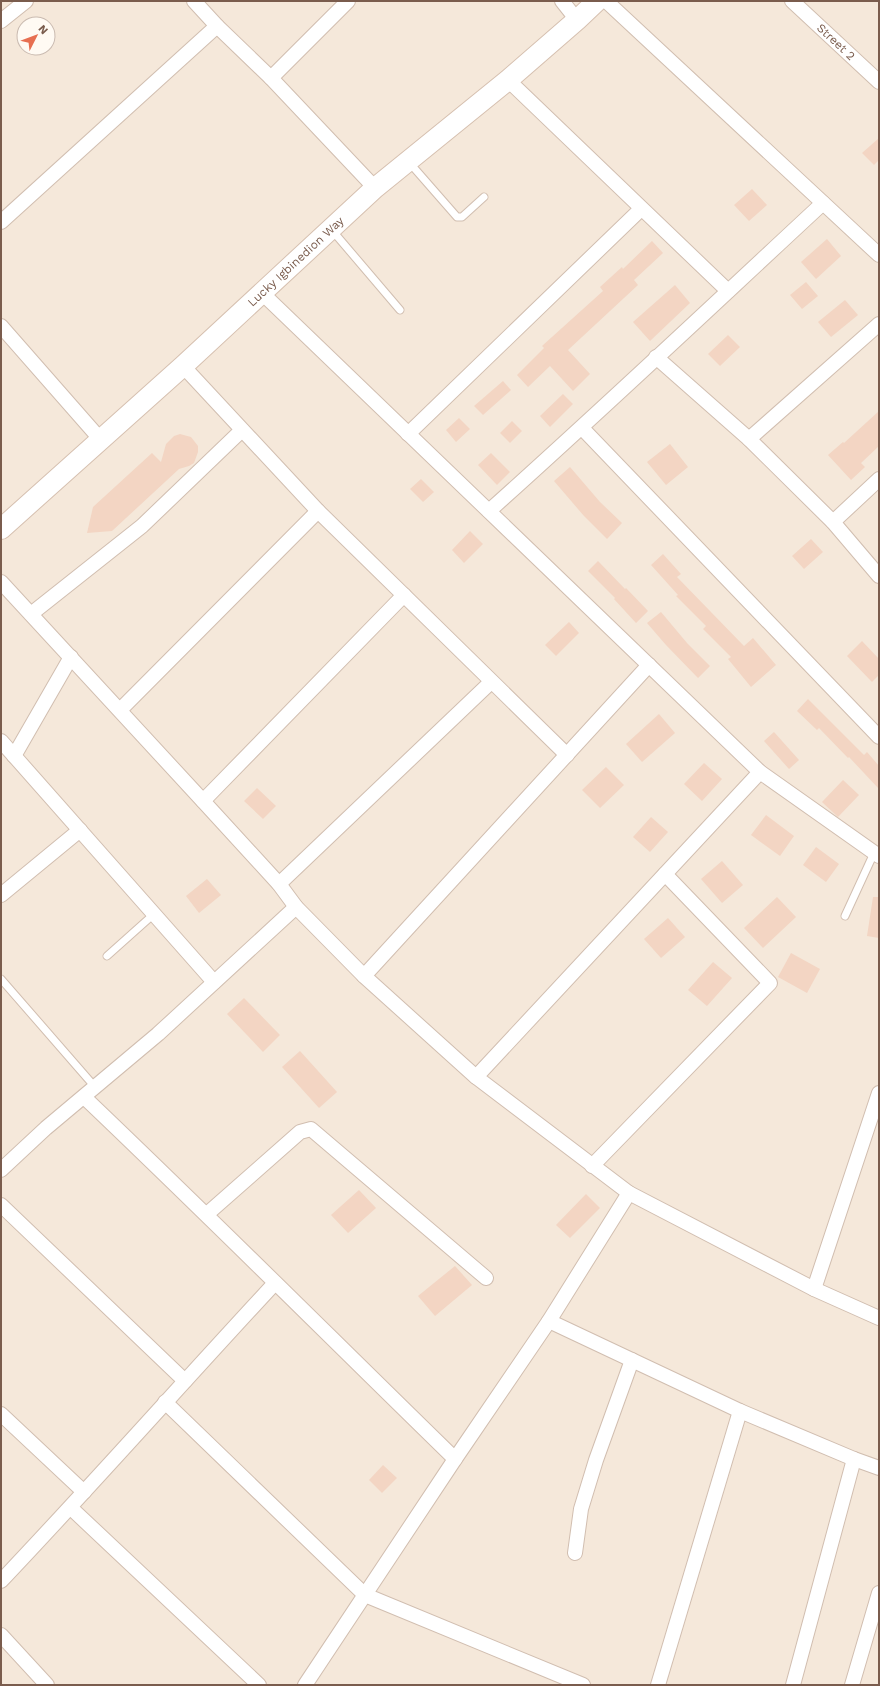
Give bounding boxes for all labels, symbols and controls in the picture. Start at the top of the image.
north arrow [16,16,56,56]
street label: Street 2 [814,21,858,63]
text: N [36,22,51,37]
street label: Lucky Igbinedion Way [245,213,347,309]

